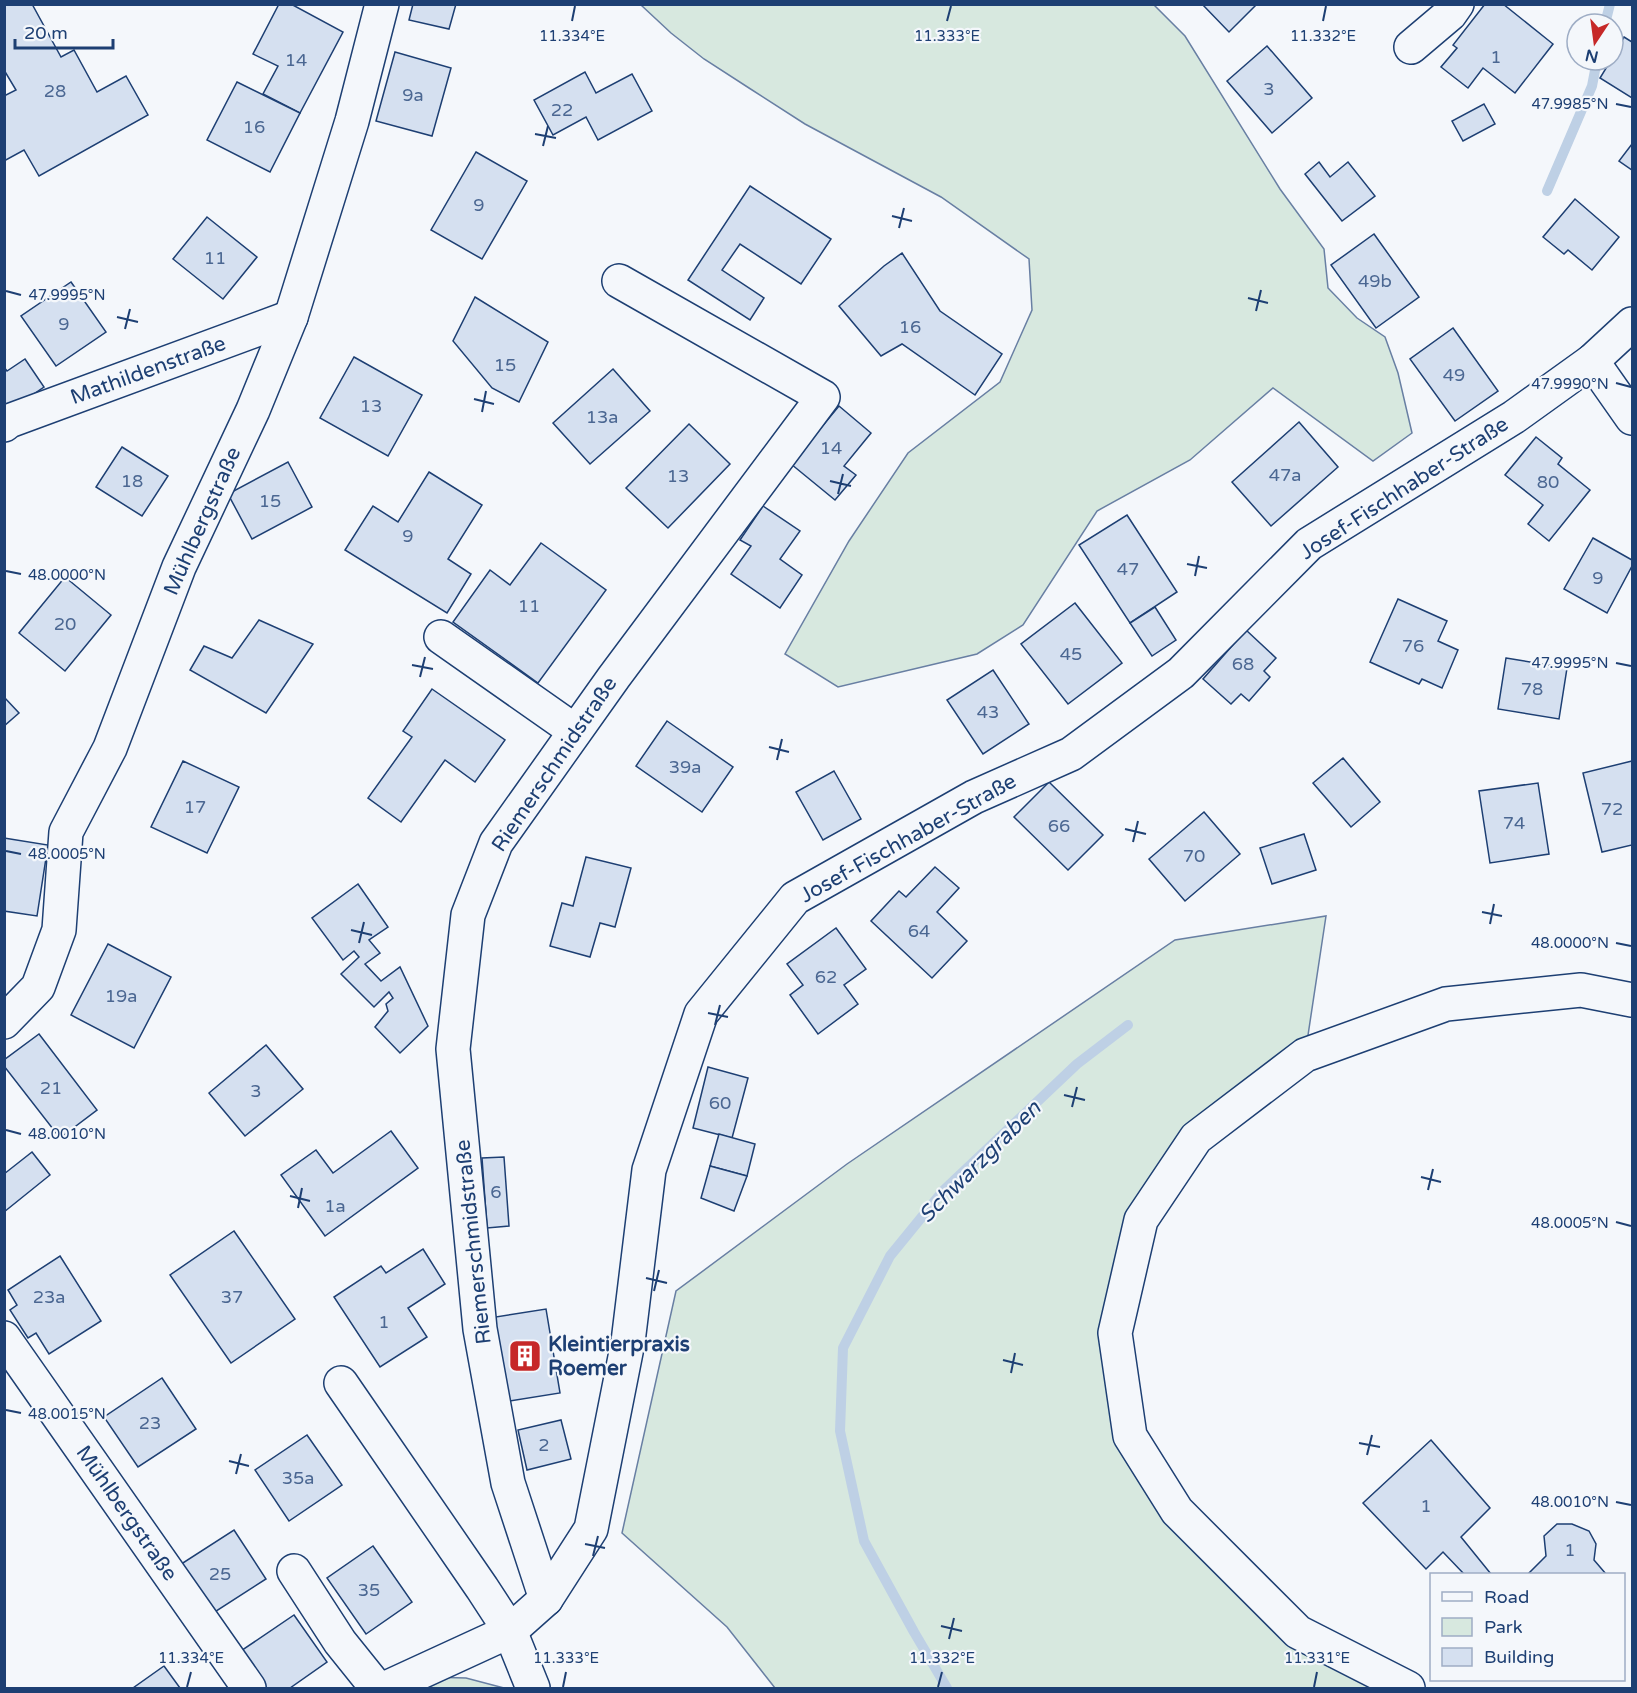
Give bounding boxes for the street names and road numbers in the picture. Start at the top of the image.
street label: Mathildenstraße [67,331,229,410]
street label: Josef-Fischhaber-Straße [1295,412,1513,565]
street label: Mühlbergstraße [159,443,246,599]
street label: Riemerschmidstraße [487,672,622,857]
street label: Josef-Fischhaber-Straße [796,768,1021,908]
street label: Riemerschmidstraße [450,1138,497,1346]
street label: Mühlbergstraße [71,1441,183,1586]

